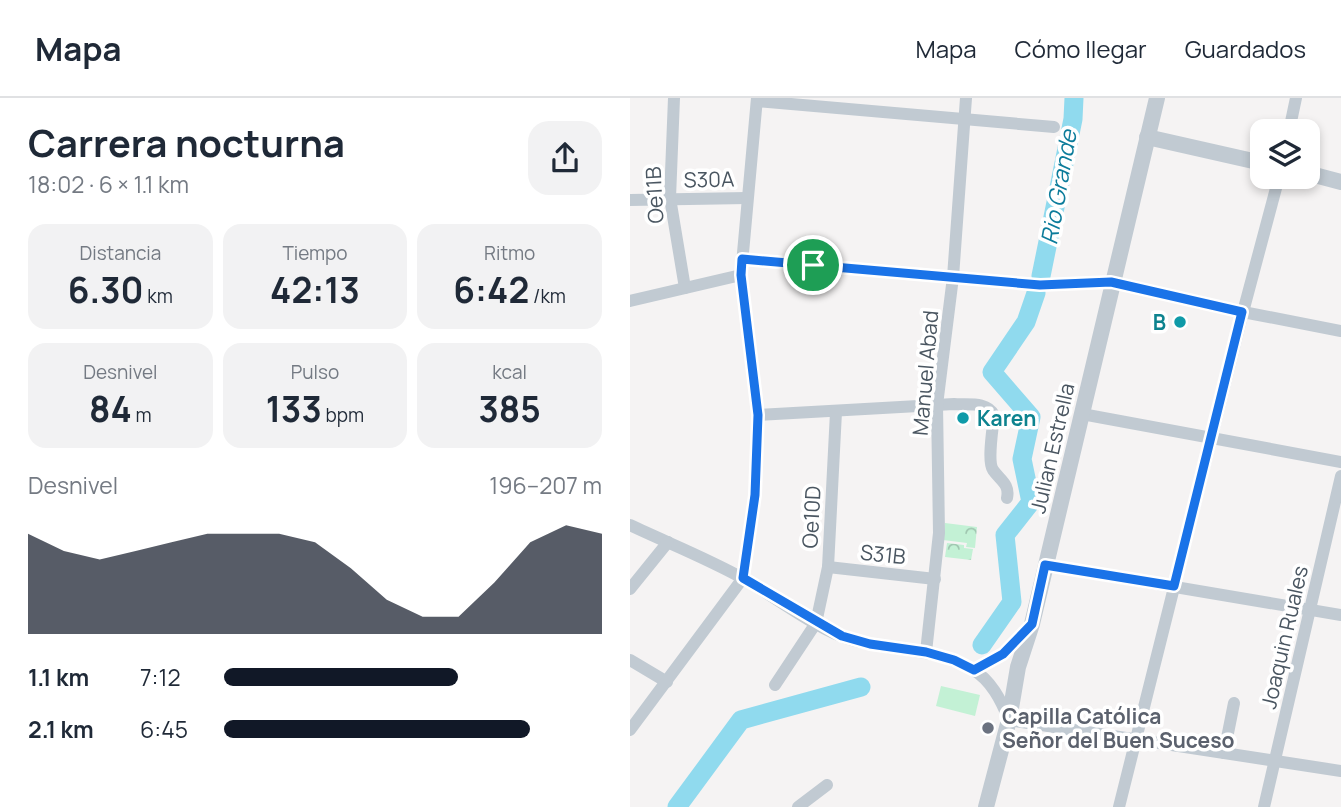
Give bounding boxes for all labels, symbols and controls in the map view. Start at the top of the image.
text: Mapa [35,26,122,71]
text: Mapa [916,32,977,65]
text: Cómo llegar [1015,32,1147,65]
text: Guardados [1185,32,1306,65]
text: Carrera nocturna [28,116,345,168]
map controls [1250,119,1320,189]
button: layers [1250,119,1320,189]
button: share [528,121,602,195]
water label: Rio Grande [1032,126,1084,247]
street label: S30A [683,165,735,193]
street label: Oe11B [639,166,669,224]
text: 18:02 · 6 × 1.1 km [28,168,189,200]
pin [783,235,843,295]
text: Distancia [79,240,161,266]
text: Tiempo [282,240,348,266]
text: Ritmo [484,240,535,266]
icon: arrive [794,246,832,284]
text: 6.30 [68,266,144,314]
text: 42:13 [270,266,360,314]
text: 6:42 [453,266,529,314]
text: km [144,283,173,309]
text: /km [529,283,566,309]
place label: B [1153,308,1166,336]
street label: Manuel Abad [906,309,944,437]
marker: B [1172,314,1188,330]
text: Desnivel [83,359,158,385]
text: Pulso [291,359,339,385]
text: kcal [492,359,527,385]
street label: Julian Estrella [1023,380,1081,516]
text: 84 [89,385,132,433]
text: 133 [266,385,322,433]
text: 385 [479,385,541,433]
text: m [132,402,152,428]
text: bpm [322,402,364,428]
place label: Karen [977,404,1036,432]
marker: Karen [955,410,971,426]
text: Desnivel [28,469,118,501]
text: 196–207 m [489,469,602,501]
street label: Oe10D [795,485,827,549]
street label: S31B [859,538,907,570]
street label: Joaquin Ruales [1254,563,1314,711]
text: 1.1 km [28,661,89,693]
text: 7:12 [140,661,181,693]
place label: Capilla Católica Señor del Buen Suceso [1002,702,1235,754]
text: 2.1 km [28,713,94,745]
text: 6:45 [140,713,188,745]
marker: Capilla Católica Señor del Buen Suceso [980,720,996,736]

